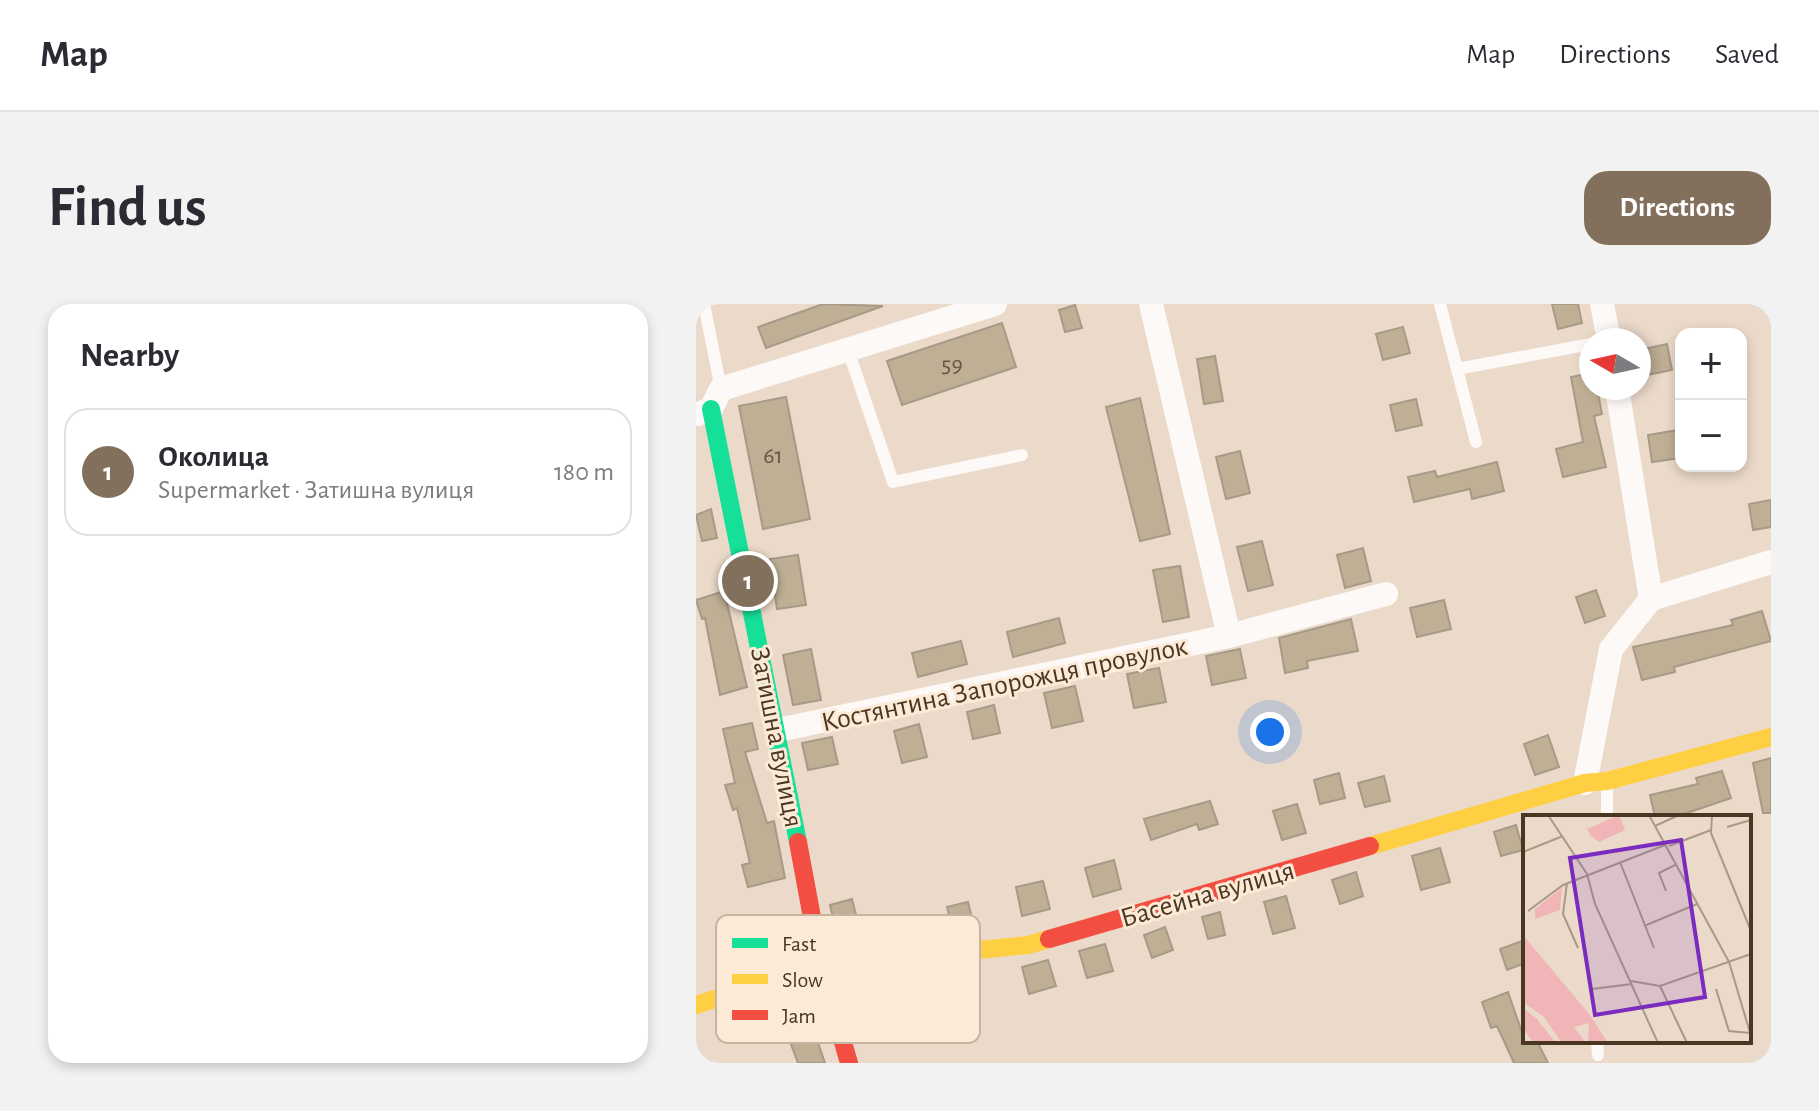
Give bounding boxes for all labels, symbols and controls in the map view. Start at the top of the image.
text: Map [40,36,108,74]
text: Map [1466,41,1515,69]
text: Directions [1559,41,1671,69]
text: Saved [1715,41,1779,69]
button: Directions [1584,171,1771,245]
text: Find us [48,180,206,236]
north arrow [1579,328,1651,400]
map controls [1675,328,1747,472]
button: + [1675,328,1747,400]
text: Nearby [80,339,179,373]
house number: 59 [941,353,963,377]
button: − [1675,400,1747,472]
text: Околица [158,442,269,472]
house number: 61 [763,444,783,468]
text: 1 [103,459,113,485]
text: 180 m [554,459,614,485]
text: Supermarket · Затишна вулиця [158,477,474,503]
pin: 1 [722,551,774,611]
street label: Костянтина Запорожця провулок [819,632,1190,737]
street label: Затишна вулиця [745,645,807,830]
your location [1250,712,1290,752]
inset map [1523,815,1751,1043]
street label: Басейна вулиця [1117,857,1298,933]
legend [716,915,980,1043]
text: Fast [782,933,816,955]
text: Slow [782,969,823,991]
text: Jam [782,1005,816,1027]

